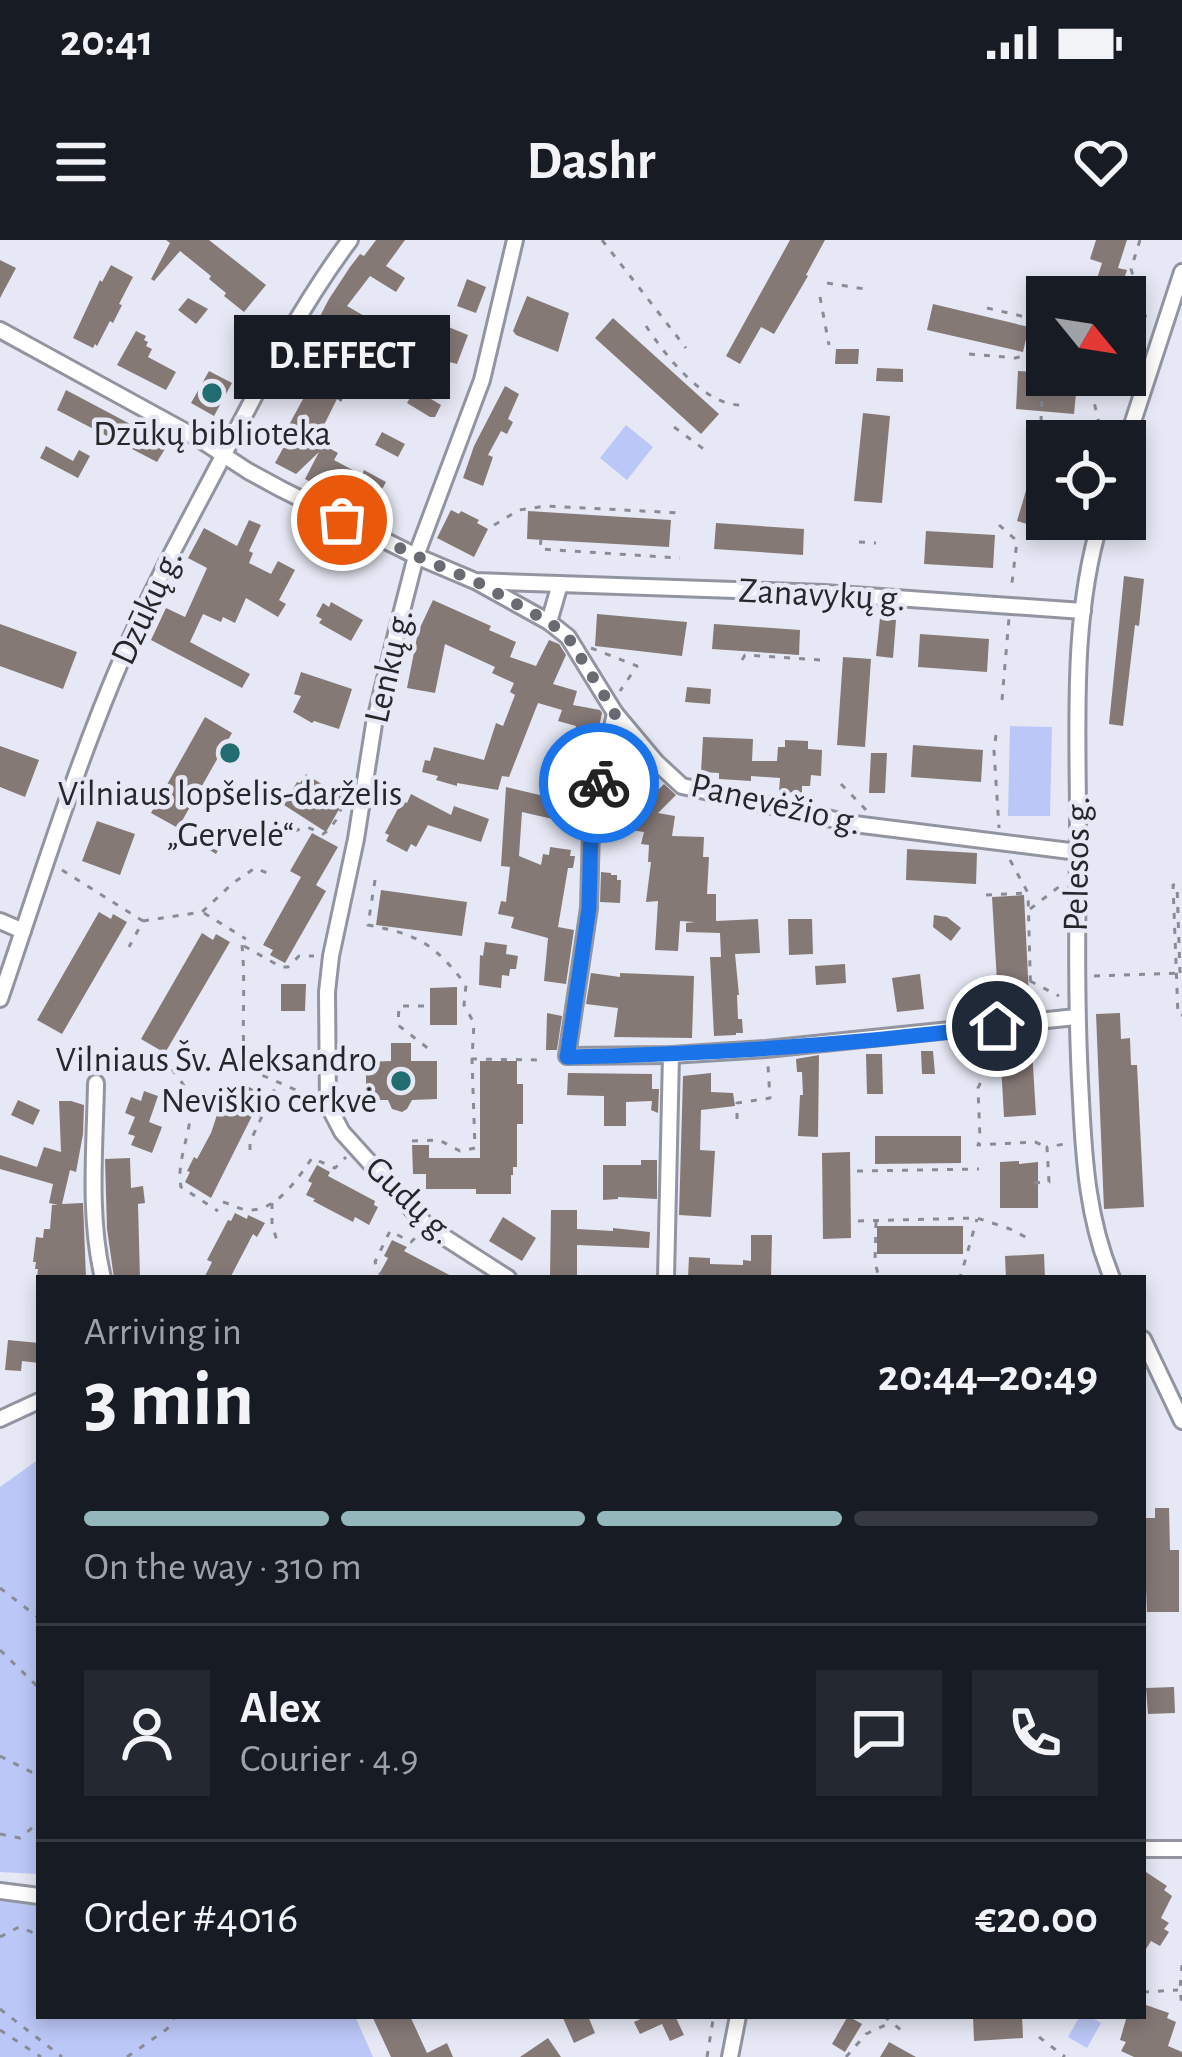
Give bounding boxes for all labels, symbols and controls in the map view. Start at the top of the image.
text: 20:41 [60,19,154,64]
icon: menu [48,129,114,195]
icon: heart [1068,129,1134,195]
text: Dashr [526,135,656,189]
north arrow [1026,276,1146,396]
map controls [1026,276,1146,540]
callout: D.EFFECT [234,316,450,400]
text: D.EFFECT [268,337,416,376]
marker: Dzūkų biblioteka [199,380,225,406]
place label: Dzūkų biblioteka [93,416,331,453]
button: locate [1026,420,1146,540]
pin [291,469,393,571]
icon: bag [309,487,375,553]
street label: Dzūkų g. [105,544,190,671]
street label: Zanavykų g. [738,573,906,618]
street label: Lenkų g. [358,605,421,727]
courier [539,723,659,843]
marker: Vilniaus lopšelis-darželis „Gervelė“ [217,740,243,766]
icon: bike [566,750,632,816]
street label: Panevėžio g. [687,767,865,841]
place label: Vilniaus lopšelis-darželis „Gervelė“ [58,776,402,853]
street label: Pelesos g. [1058,796,1096,932]
pin [946,975,1048,1077]
icon: home [964,993,1030,1059]
place label: Vilniaus Šv. Aleksandro Neviškio cerkvė [56,1040,377,1119]
marker: Vilniaus Šv. Aleksandro Neviškio cerkvė [388,1068,414,1094]
street label: Gudų g. [358,1150,461,1251]
text: Arriving in [84,1313,242,1352]
text: 20:44–20:49 [878,1354,1098,1399]
text: 3 min [84,1362,254,1440]
text: On the way · 310 m [84,1548,362,1587]
button: person [84,1670,210,1796]
button: chat [816,1670,942,1796]
button: phone [972,1670,1098,1796]
text: Alex [240,1686,321,1731]
text: Courier · 4.9 [240,1740,419,1779]
text: Order #4016 [84,1896,298,1941]
text: €20.00 [975,1896,1098,1941]

